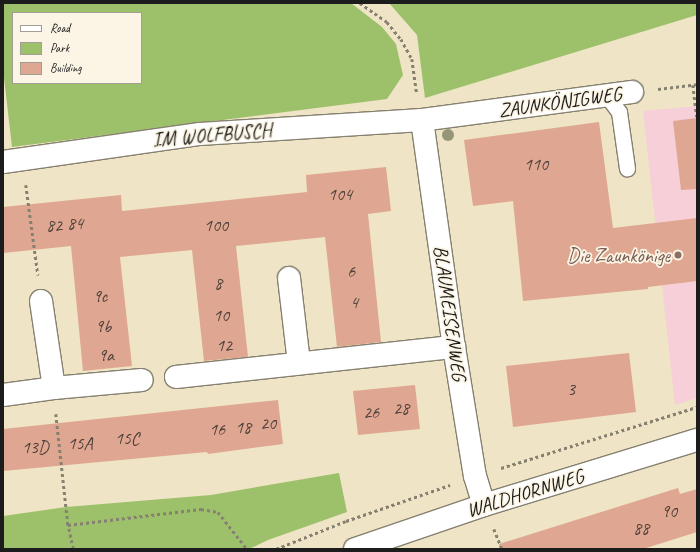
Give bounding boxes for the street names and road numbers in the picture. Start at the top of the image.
street label: ZAUNKÖNIGWEG [497,81,623,123]
street label: IM WOLFBUSCH [151,118,273,152]
street label: BLAUMEISENWEG [429,244,471,382]
street label: WALDHORNWEG [464,464,586,522]

